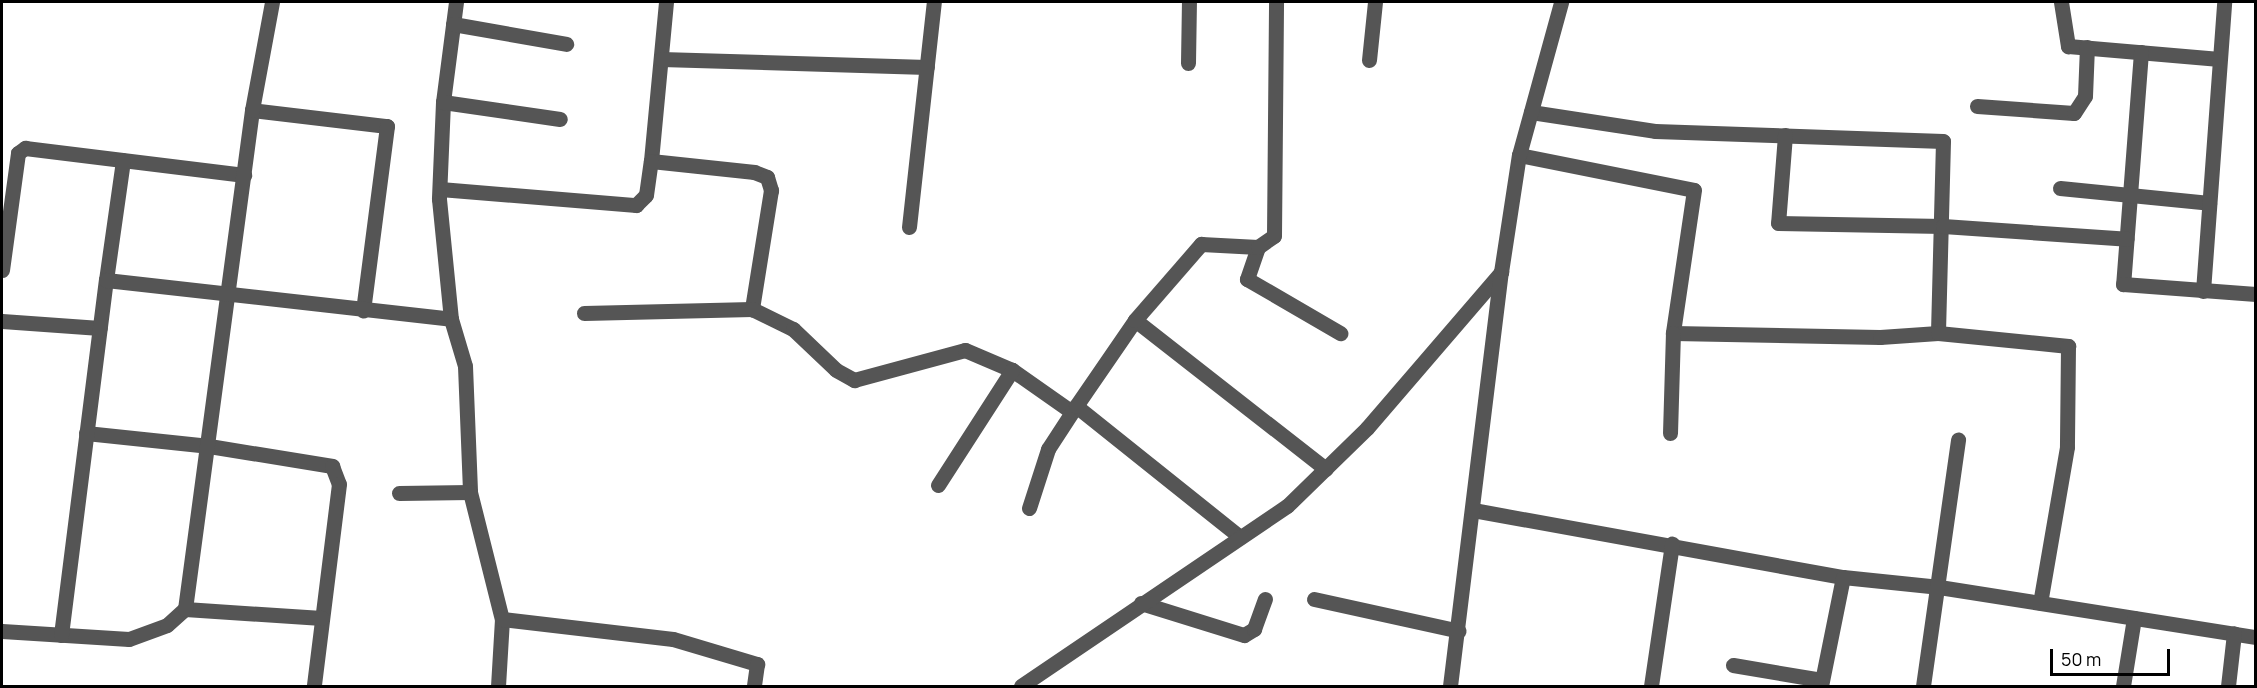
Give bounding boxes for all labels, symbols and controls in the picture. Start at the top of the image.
scale bar [2053,637,2173,675]
text: 50 m [2061,647,2101,671]

